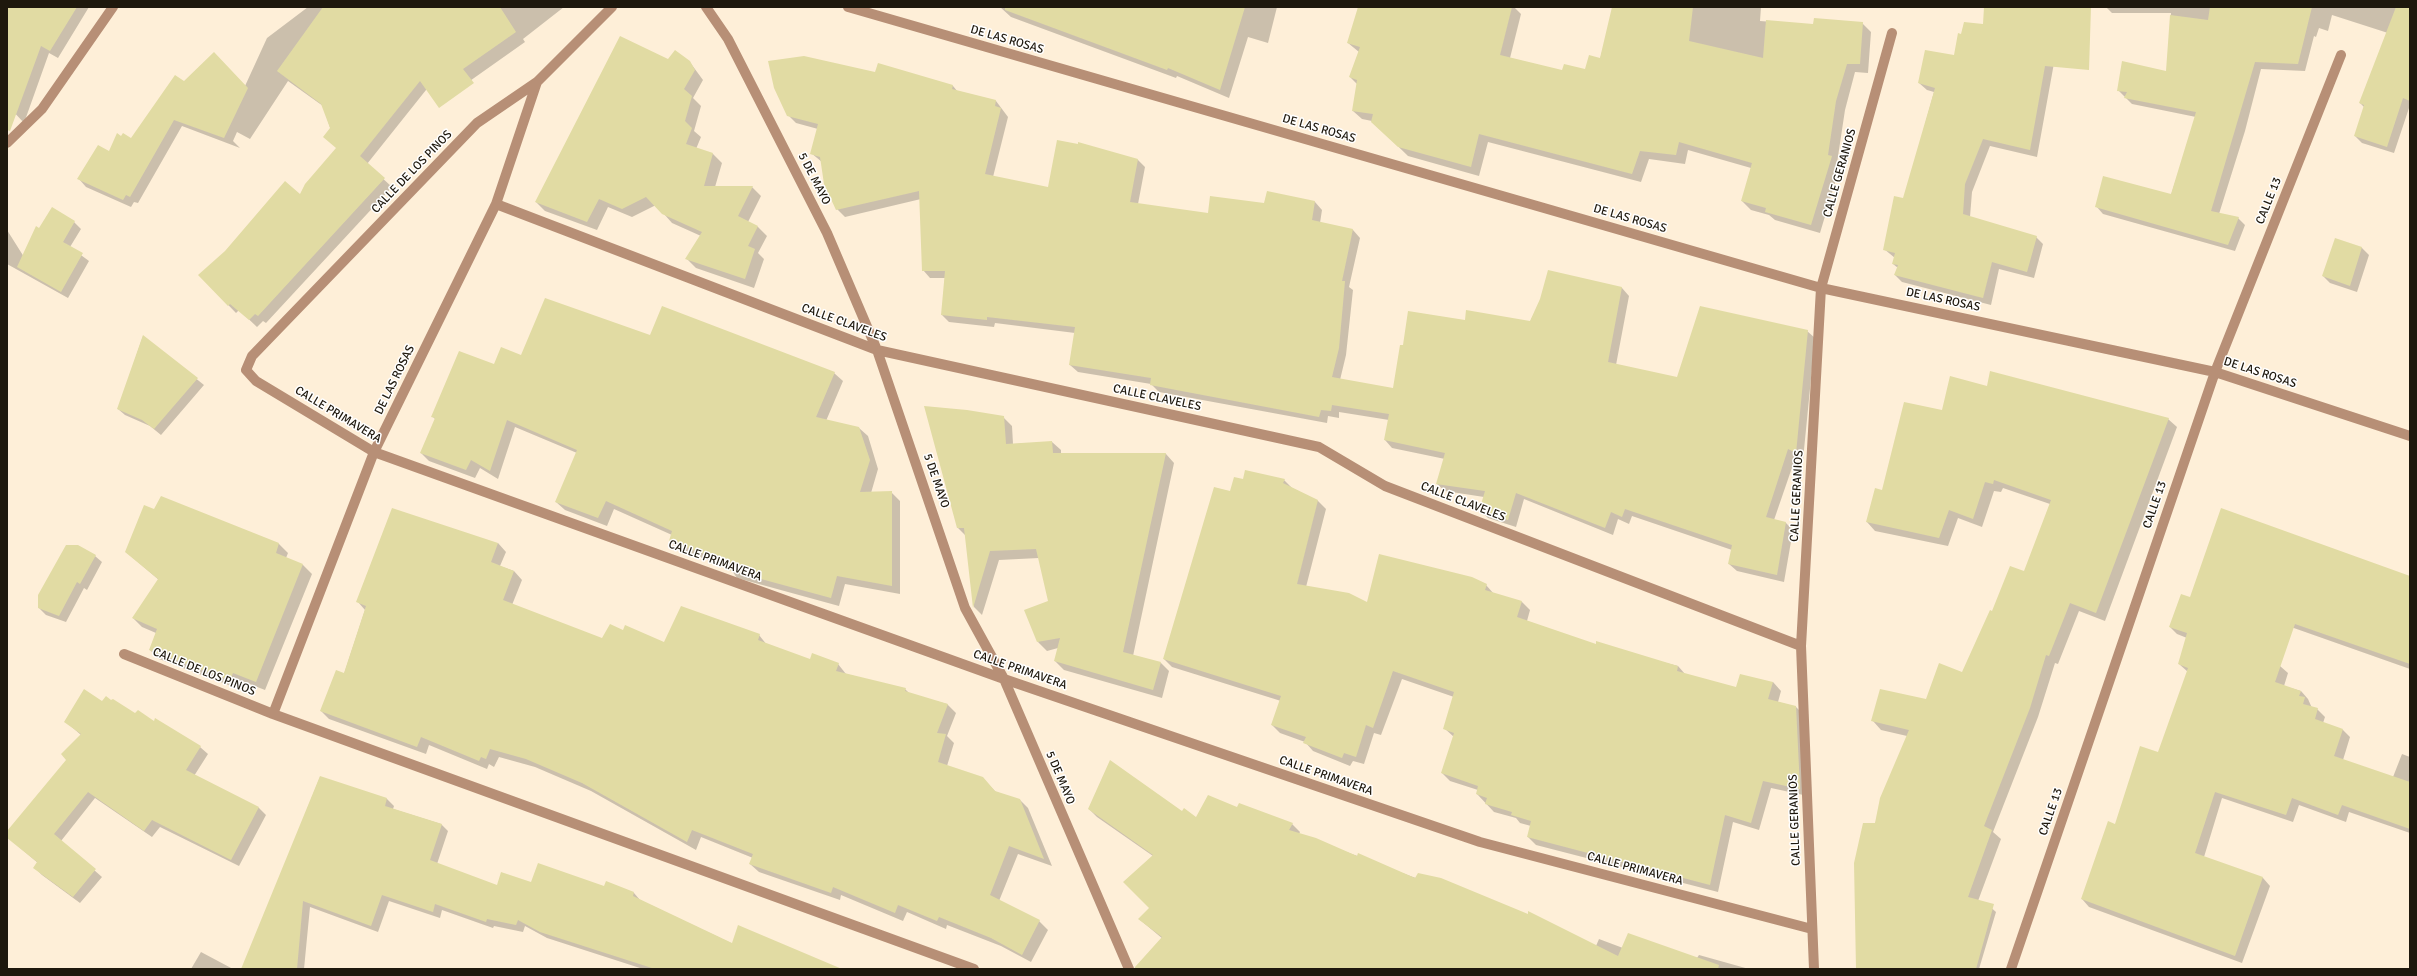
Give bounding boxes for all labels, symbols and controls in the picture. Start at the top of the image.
street label: DE LAS ROSAS [969,23,1045,57]
street label: DE LAS ROSAS [1281,112,1357,146]
street label: CALLE GERANIOS [1820,127,1860,219]
street label: CALLE DE LOS PINOS [369,128,455,216]
street label: 5 DE MAYO [795,151,833,207]
street label: CALLE 13 [2253,175,2285,227]
street label: DE LAS ROSAS [1592,202,1668,236]
street label: DE LAS ROSAS [1905,285,1981,315]
street label: CALLE CLAVELES [799,301,889,345]
street label: DE LAS ROSAS [372,343,418,417]
street label: DE LAS ROSAS [2222,354,2298,392]
street label: CALLE CLAVELES [1112,382,1202,414]
street label: CALLE PRIMAVERA [292,383,384,447]
street label: CALLE GERANIOS [1787,450,1807,542]
street label: 5 DE MAYO [920,452,952,510]
street label: CALLE CLAVELES [1419,479,1507,525]
street label: CALLE 13 [2140,479,2170,531]
street label: CALLE PRIMAVERA [666,537,764,585]
street label: CALLE DE LOS PINOS [150,645,258,699]
street label: CALLE PRIMAVERA [971,647,1069,693]
street label: 5 DE MAYO [1042,749,1078,807]
street label: CALLE PRIMAVERA [1277,753,1375,799]
street label: CALLE GERANIOS [1786,774,1804,866]
street label: CALLE 13 [2036,786,2066,838]
street label: CALLE PRIMAVERA [1586,849,1684,889]

